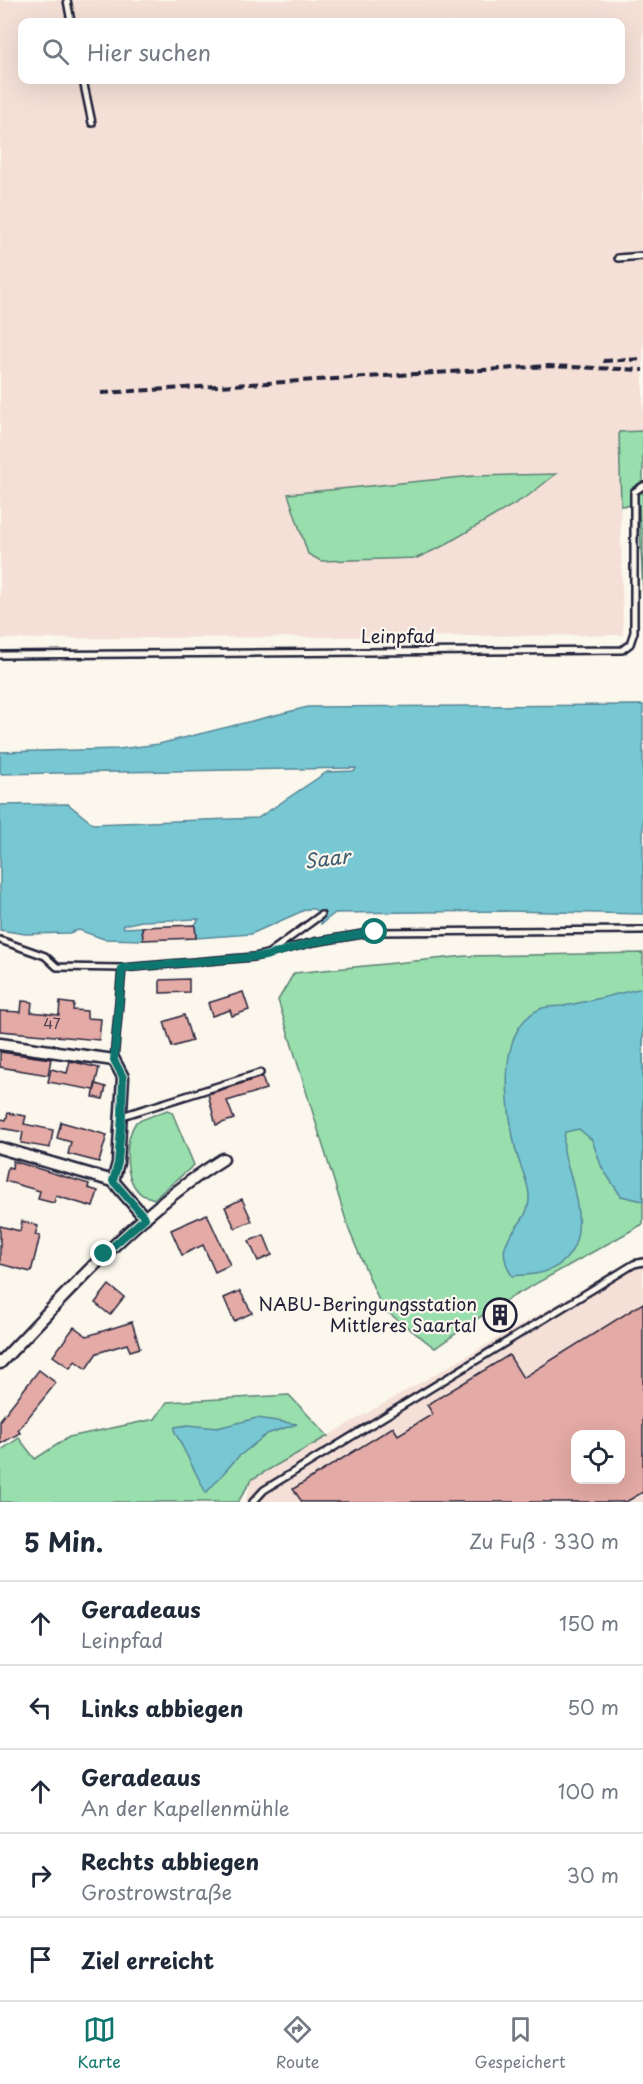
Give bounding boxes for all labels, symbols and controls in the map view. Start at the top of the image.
search box [18,18,625,84]
icon: search [39,35,72,68]
text: Hier suchen [87,35,211,68]
street label: Leinpfad [361,622,435,649]
water label: Saar [302,840,354,876]
route start [361,918,387,944]
house number: 47 [43,1011,61,1034]
route end [90,1240,116,1266]
place label: NABU-Beringungsstation Mittleres Saartal [258,1290,477,1338]
building icon: NABU-Beringungsstation Mittleres Saartal [482,1297,518,1333]
map controls [571,1430,625,1484]
button: locate [571,1430,625,1484]
text: 5 Min. [24,1522,103,1561]
text: Zu Fuß · 330 m [469,1526,619,1556]
text: Geradeaus [81,1592,201,1625]
icon: ahead [24,1607,57,1640]
text: 150 m [559,1608,619,1638]
text: Leinpfad [81,1625,163,1655]
icon: left [24,1691,57,1724]
text: Links abbiegen [81,1691,243,1724]
text: 50 m [567,1692,619,1722]
text: Geradeaus [81,1760,201,1793]
icon: ahead [24,1775,57,1808]
text: 100 m [558,1776,619,1806]
text: An der Kapellenmühle [81,1793,290,1823]
text: Rechts abbiegen [81,1844,259,1877]
icon: right [24,1859,57,1892]
text: 30 m [566,1860,619,1890]
text: Grostrowstraße [81,1877,232,1907]
icon: arrive [24,1943,57,1976]
text: Ziel erreicht [81,1943,214,1976]
tab: Karte [77,2013,121,2073]
tab: Route [276,2013,320,2073]
tab: Gespeichert [475,2013,566,2073]

